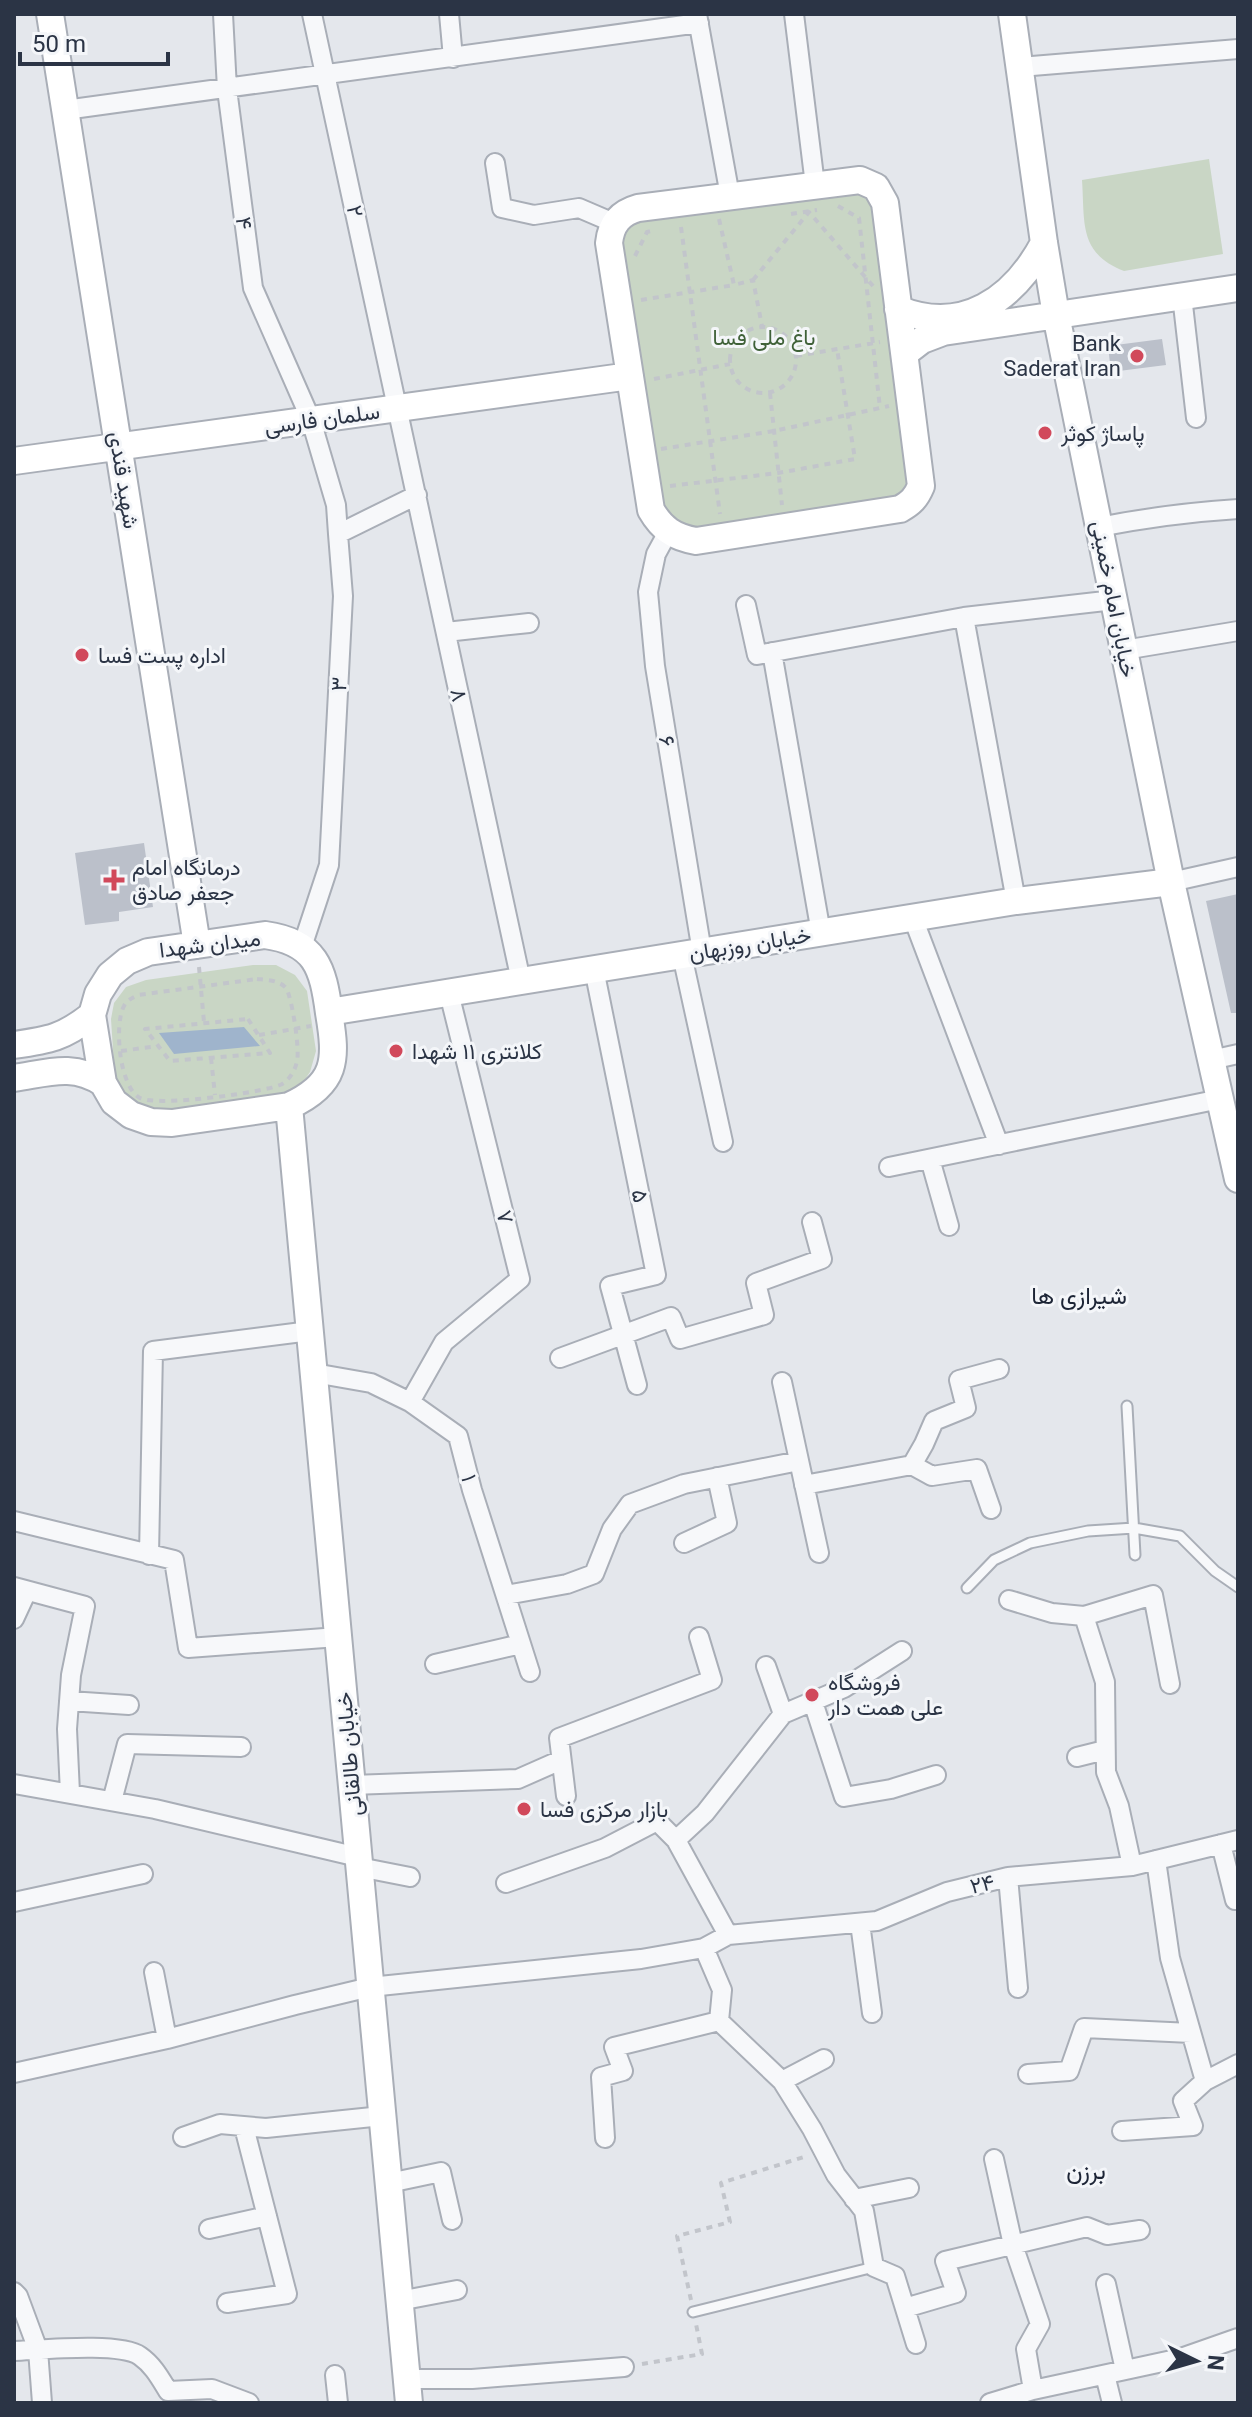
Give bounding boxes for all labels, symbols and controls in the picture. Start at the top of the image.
scale bar [20,16,168,66]
text: 50 m [32,30,86,58]
street label: ۲ [342,203,368,219]
street label: ۴ [231,215,257,231]
park label: باغ ملی فسا [712,325,816,352]
place label: Bank Saderat Iran [1003,331,1122,381]
marker: Bank Saderat Iran [1128,347,1146,365]
street label: سلمان فارسی [263,399,381,440]
place label: پاساژ کوثر [1060,421,1145,448]
marker: پاساژ کوثر [1036,424,1054,442]
street label: شهید قندی [103,430,144,531]
street label: خیابان امام خمینی [1085,518,1141,680]
place label: اداره پست فسا [98,643,226,670]
marker: اداره پست فسا [73,646,91,664]
street label: ۳ [326,676,352,692]
street label: ۸ [445,686,473,704]
street label: ۶ [654,734,680,748]
place label: درمانگاه امام جعفر صادق [132,855,240,906]
marker: درمانگاه امام جعفر صادق [103,869,125,891]
street label: خیابان روزبهان [687,922,813,967]
street label: میدان شهدا [158,925,262,964]
place label: کلانتری ۱۱ شهدا [412,1039,542,1065]
marker: کلانتری ۱۱ شهدا [387,1042,405,1060]
street label: ۵ [626,1187,654,1205]
street label: ۷ [491,1208,519,1226]
district label: شیرازی ها [1031,1282,1127,1311]
street label: ۱ [456,1472,482,1484]
place label: فروشگاه علی همت دار [827,1670,943,1721]
marker: فروشگاه علی همت دار [803,1686,821,1704]
street label: خیابان طالقانی [331,1691,368,1817]
place label: بازار مرکزی فسا [540,1797,668,1823]
marker: بازار مرکزی فسا [515,1800,533,1818]
street label: ۲۴ [967,1869,997,1899]
district label: برزن [1066,2157,1106,2186]
north arrow [1156,2321,1236,2401]
text: N [1202,2354,1229,2372]

